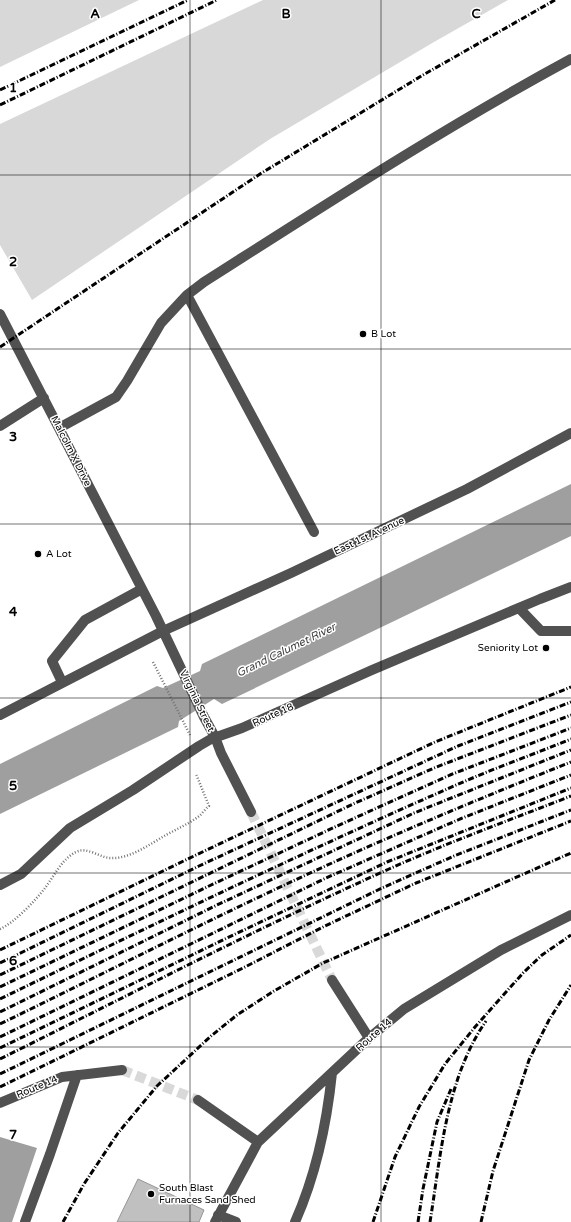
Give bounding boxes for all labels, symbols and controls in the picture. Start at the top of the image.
text: A [90,6,100,22]
text: B [281,6,291,22]
text: C [471,6,481,22]
text: 1 [9,80,17,96]
text: 2 [9,254,17,270]
place label: B Lot [371,328,396,340]
marker: B Lot [358,329,368,339]
street label: Malcolm X Drive [48,414,94,488]
text: 3 [9,429,17,445]
street label: East 1st Avenue [332,514,406,558]
place label: A Lot [46,548,72,560]
marker: A Lot [33,549,43,559]
text: 4 [9,604,18,620]
water label: Grand Calumet River [234,620,339,680]
place label: Seniority Lot [478,642,538,654]
marker: Seniority Lot [541,643,551,653]
street label: Virginia Street [177,668,217,734]
street label: Route 18 [251,701,295,729]
text: 5 [9,778,17,794]
text: 6 [9,953,17,969]
street label: Route 14 [354,1016,394,1054]
street label: Route 14 [14,1073,60,1101]
text: 7 [9,1127,17,1143]
place label: South Blast Furnaces Sand Shed [159,1182,256,1206]
marker: South Blast Furnaces Sand Shed [146,1189,156,1199]

